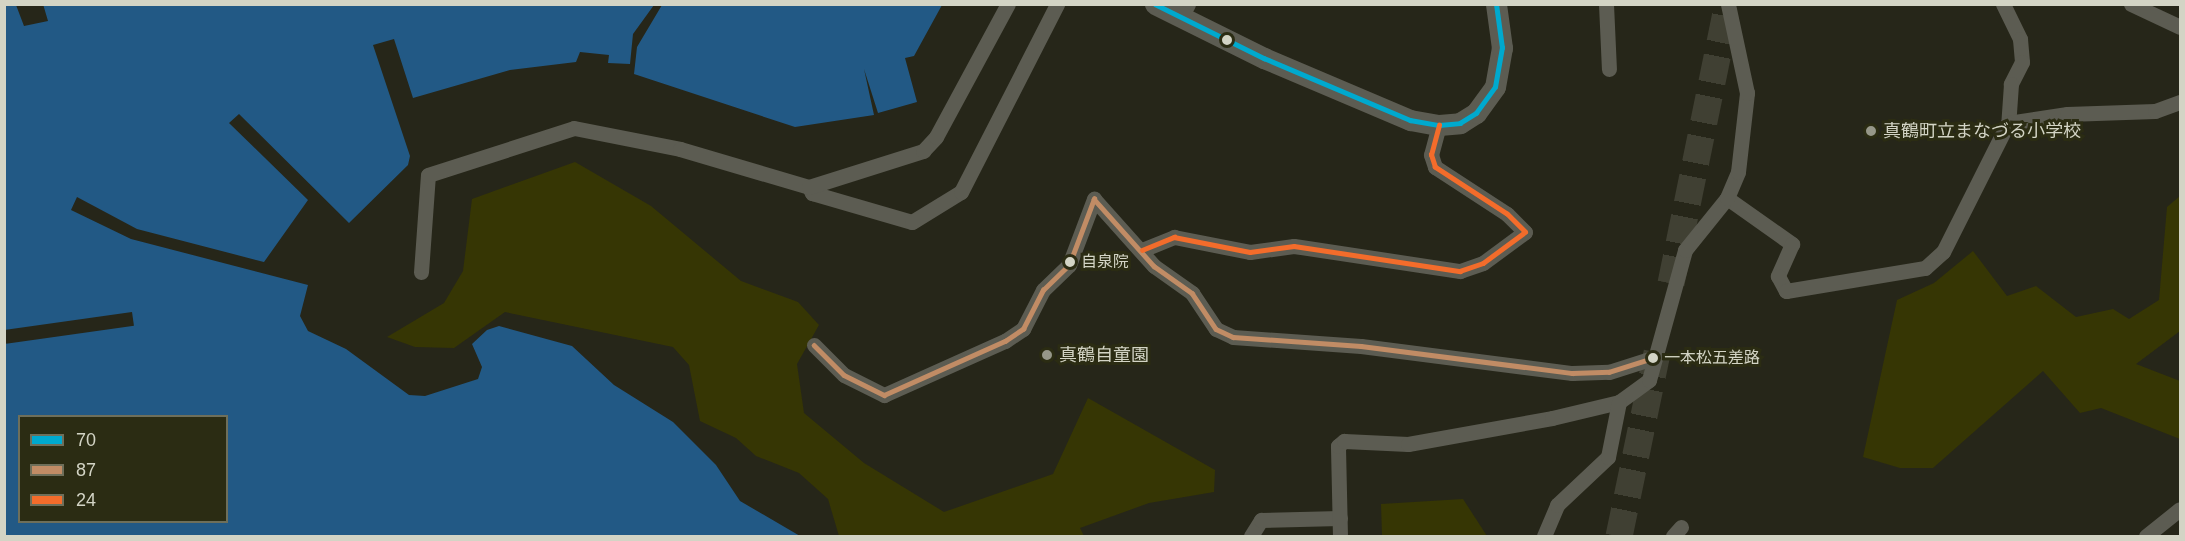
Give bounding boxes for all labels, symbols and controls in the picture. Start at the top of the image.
unlabelled marker [1221,34,1233,46]
place label: 真鶴町立まなづる小学校 [1883,120,2081,142]
marker: 真鶴町立まなづる小学校 [1864,124,1878,138]
place label: 自泉院 [1081,252,1129,272]
marker: 自泉院 [1064,256,1076,268]
place label: 真鶴自童園 [1059,344,1149,366]
marker: 真鶴自童園 [1040,348,1054,362]
place label: 一本松五差路 [1664,348,1760,368]
marker: 一本松五差路 [1647,352,1659,364]
legend [18,415,228,523]
text: 70 [76,430,96,450]
text: 87 [76,460,96,480]
text: 24 [76,490,96,510]

